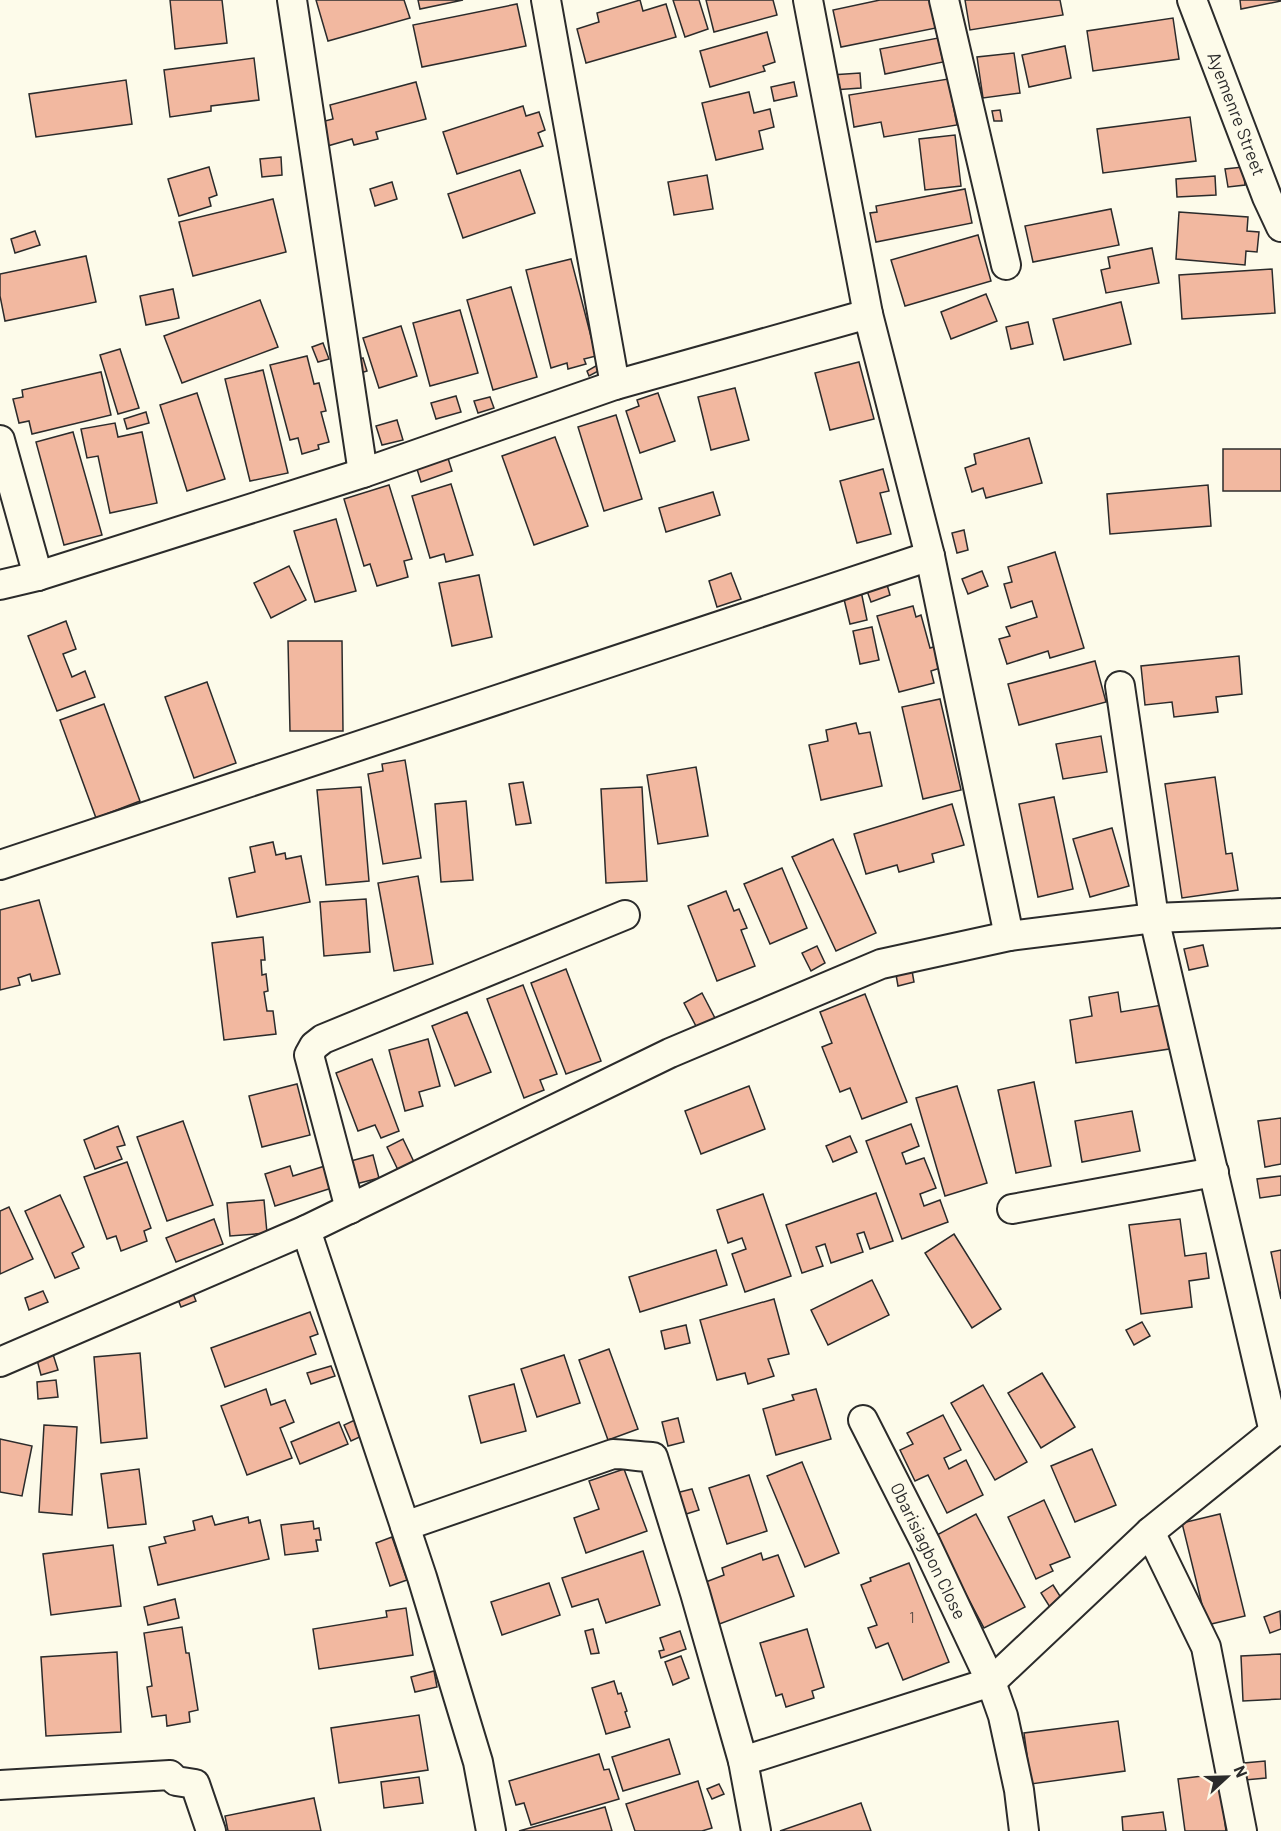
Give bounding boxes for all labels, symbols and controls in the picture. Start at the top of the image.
street label: Ayemenre Street [1203,49,1271,179]
street label: Obarisiagbon Close [886,1479,972,1623]
house number: 1 [909,1608,915,1626]
north arrow [1197,1747,1257,1807]
text: N [1231,1763,1252,1780]

